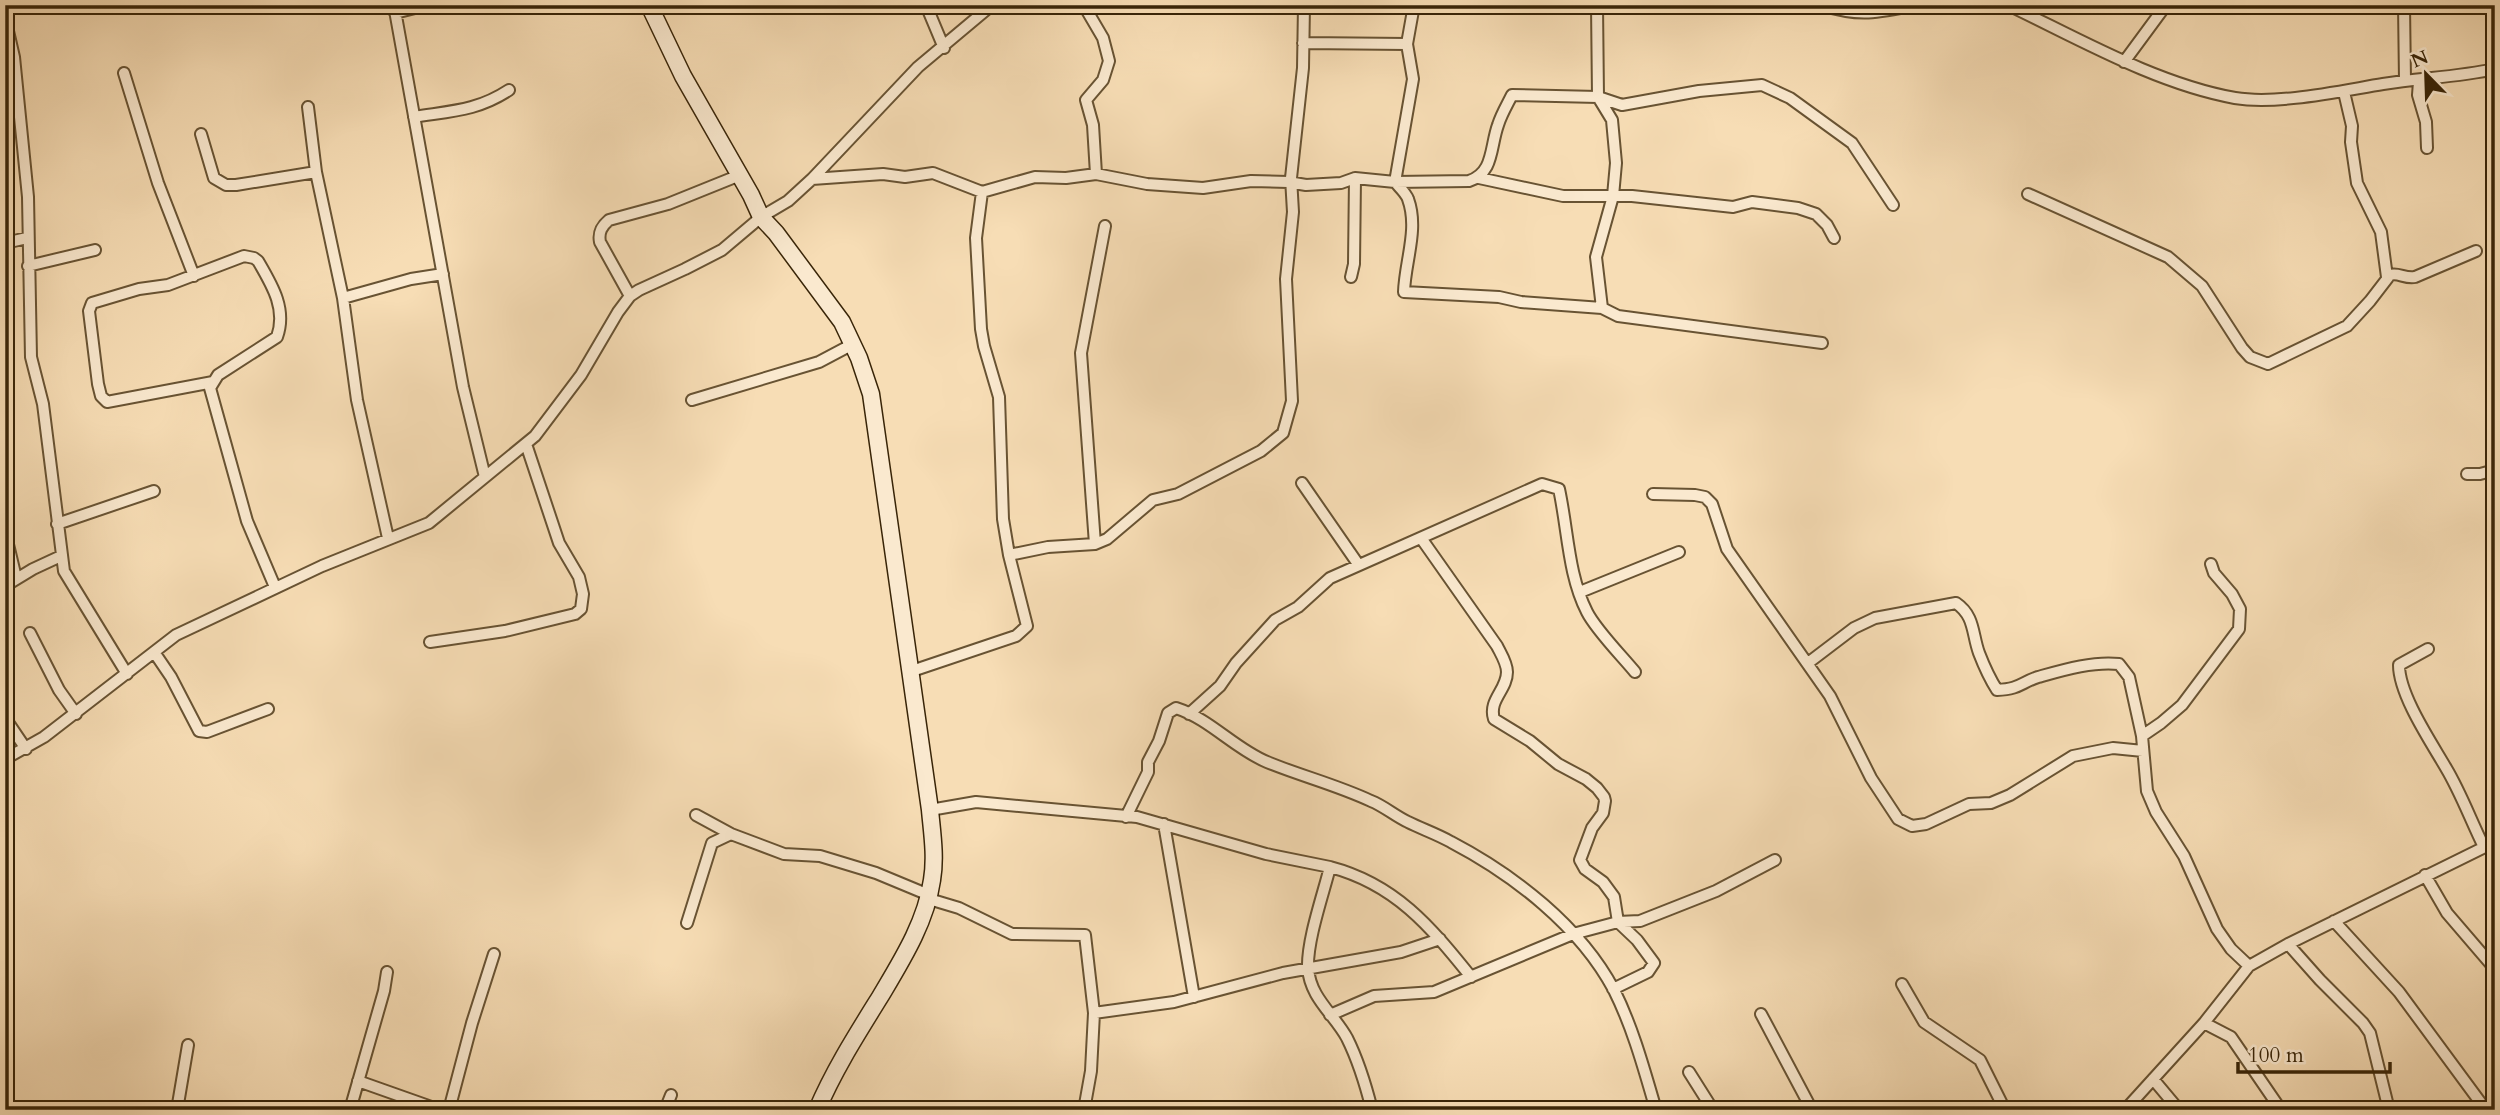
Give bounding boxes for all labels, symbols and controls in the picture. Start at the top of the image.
north arrow [2392,38,2462,108]
text: N [2407,44,2433,74]
scale bar [2238,1031,2390,1075]
text: 100 m [2248,1041,2304,1070]

